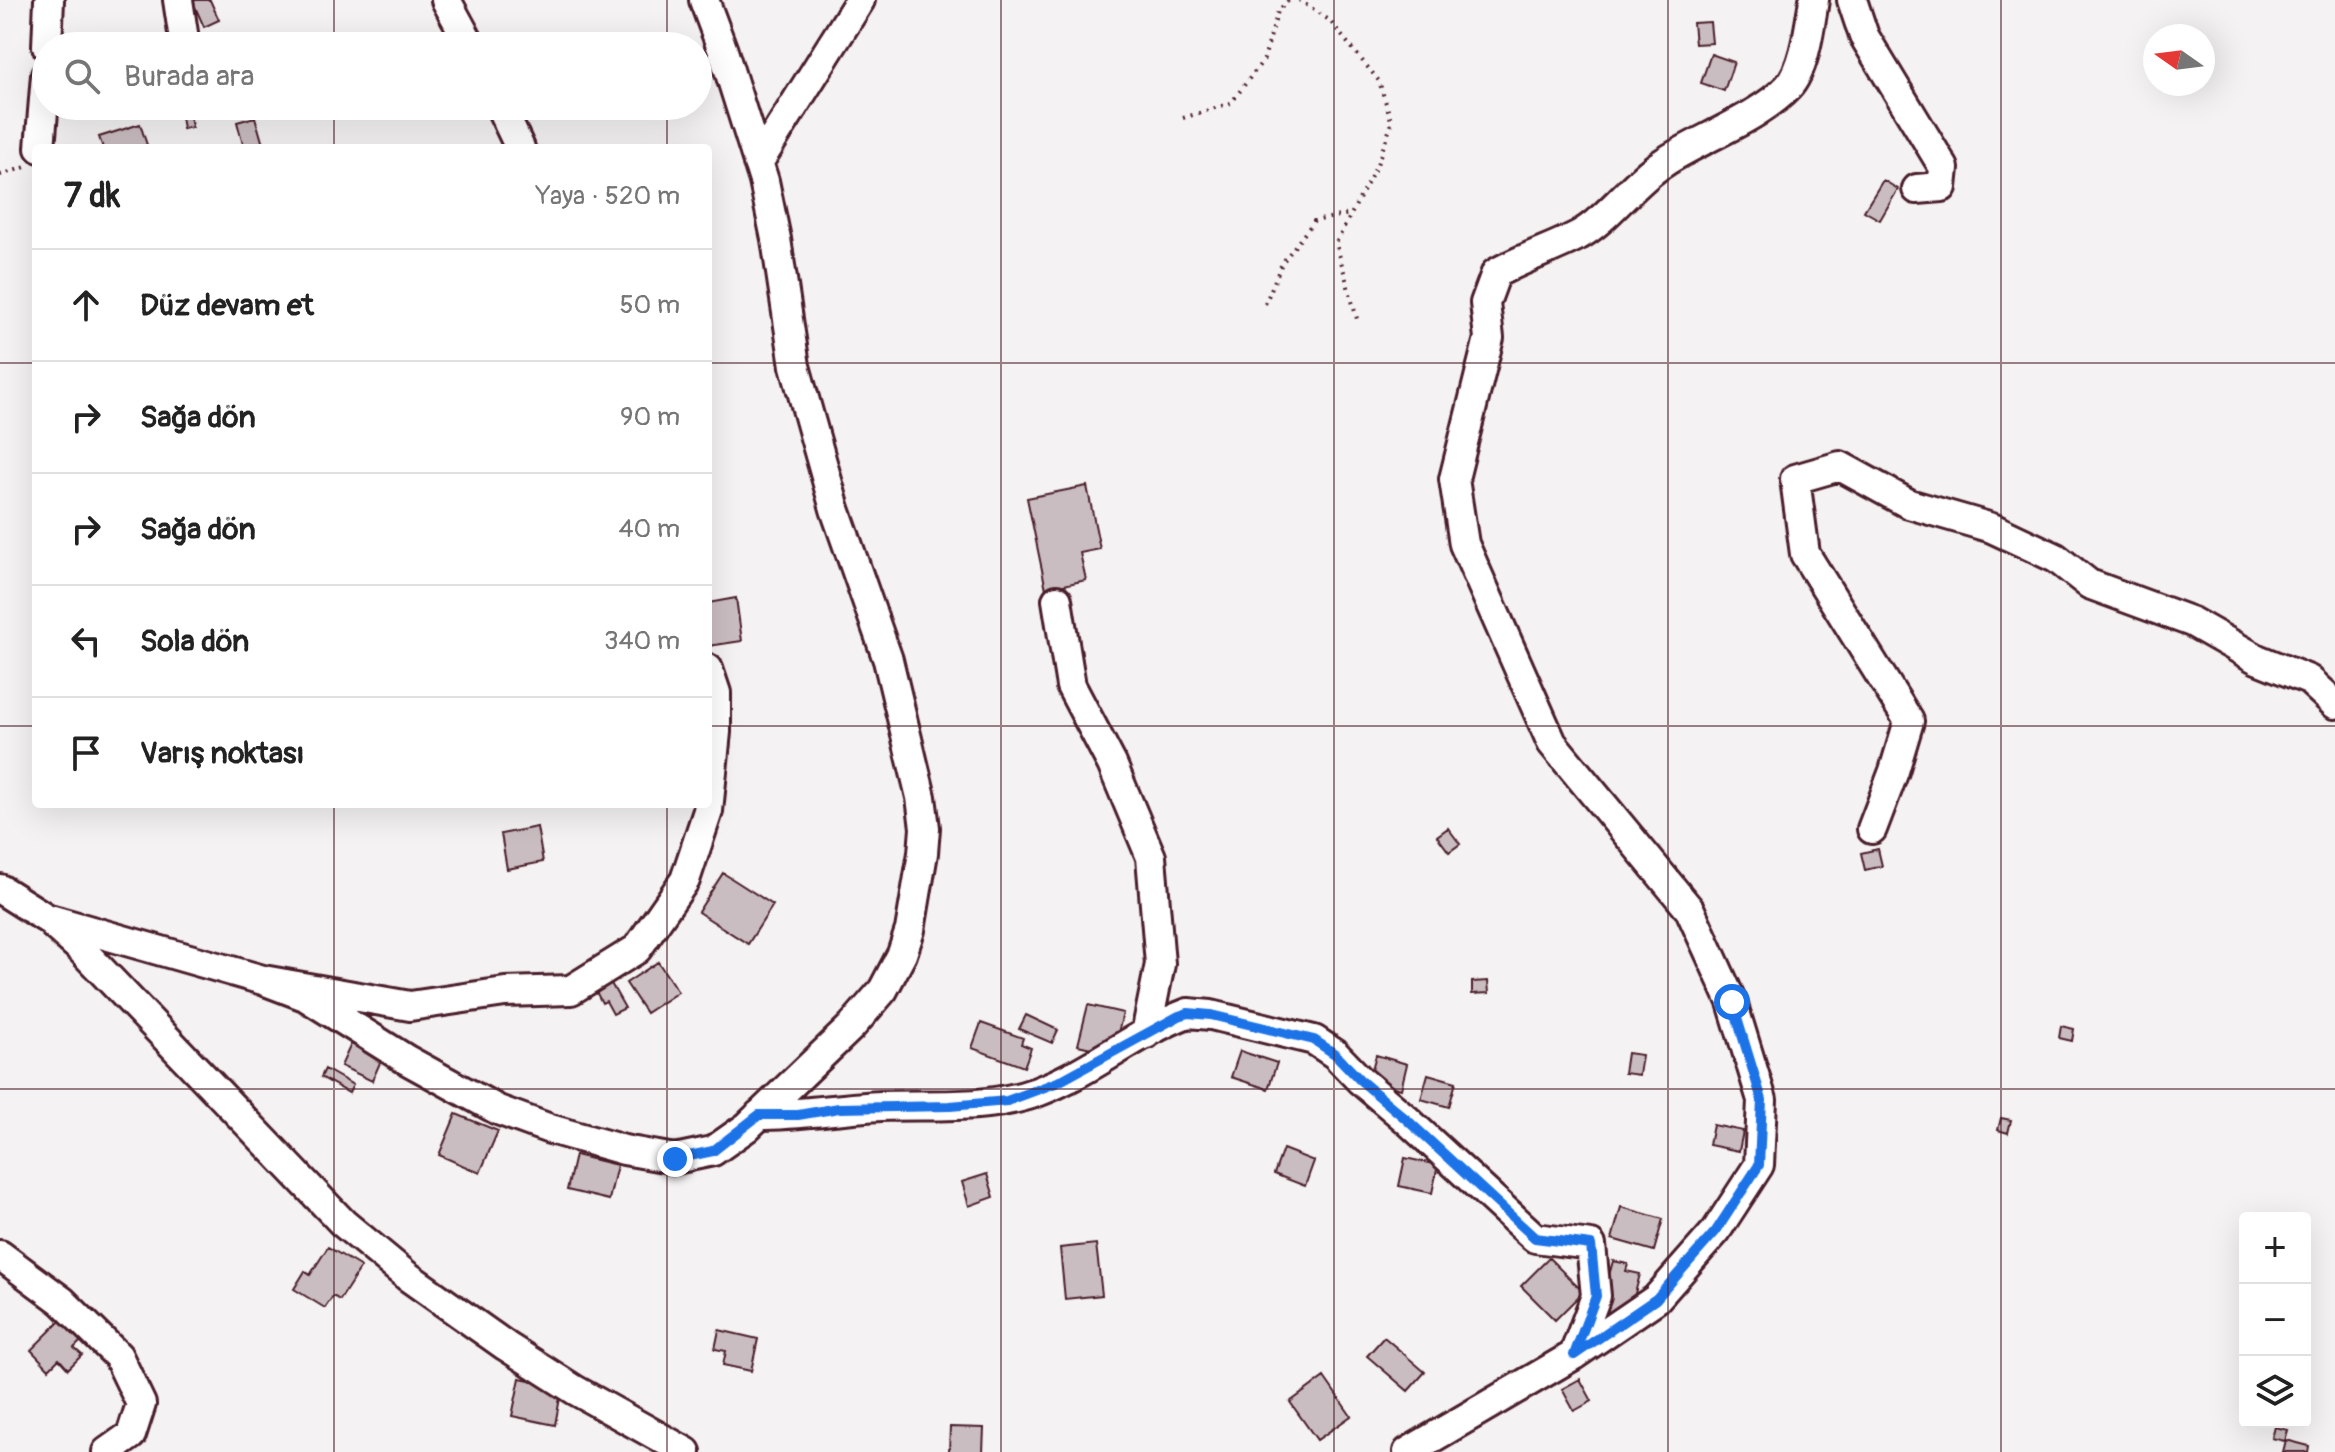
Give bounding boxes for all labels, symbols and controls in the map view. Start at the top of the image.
north arrow [2143,24,2215,96]
search box [32,32,712,120]
icon: search [60,54,104,98]
text: Burada ara [124,58,255,95]
text: 7 dk [64,175,120,218]
text: Yaya · 520 m [536,180,680,212]
icon: ahead [64,283,108,327]
text: Düz devam et [140,287,314,324]
text: 50 m [619,289,680,321]
icon: right [64,395,108,439]
text: Sağa dön [140,399,256,436]
text: 90 m [620,401,680,433]
icon: right [64,507,108,551]
text: Sağa dön [140,511,256,548]
text: 40 m [618,513,680,545]
icon: left [64,619,108,663]
text: Sola dön [140,623,249,660]
text: 340 m [604,625,680,657]
icon: arrive [64,731,108,775]
text: Varış noktası [140,735,304,772]
route start [1714,984,1750,1020]
route end [657,1141,693,1177]
map controls [2239,1212,2311,1428]
button: + [2239,1212,2311,1284]
button: − [2239,1284,2311,1356]
button: layers [2239,1356,2311,1428]

